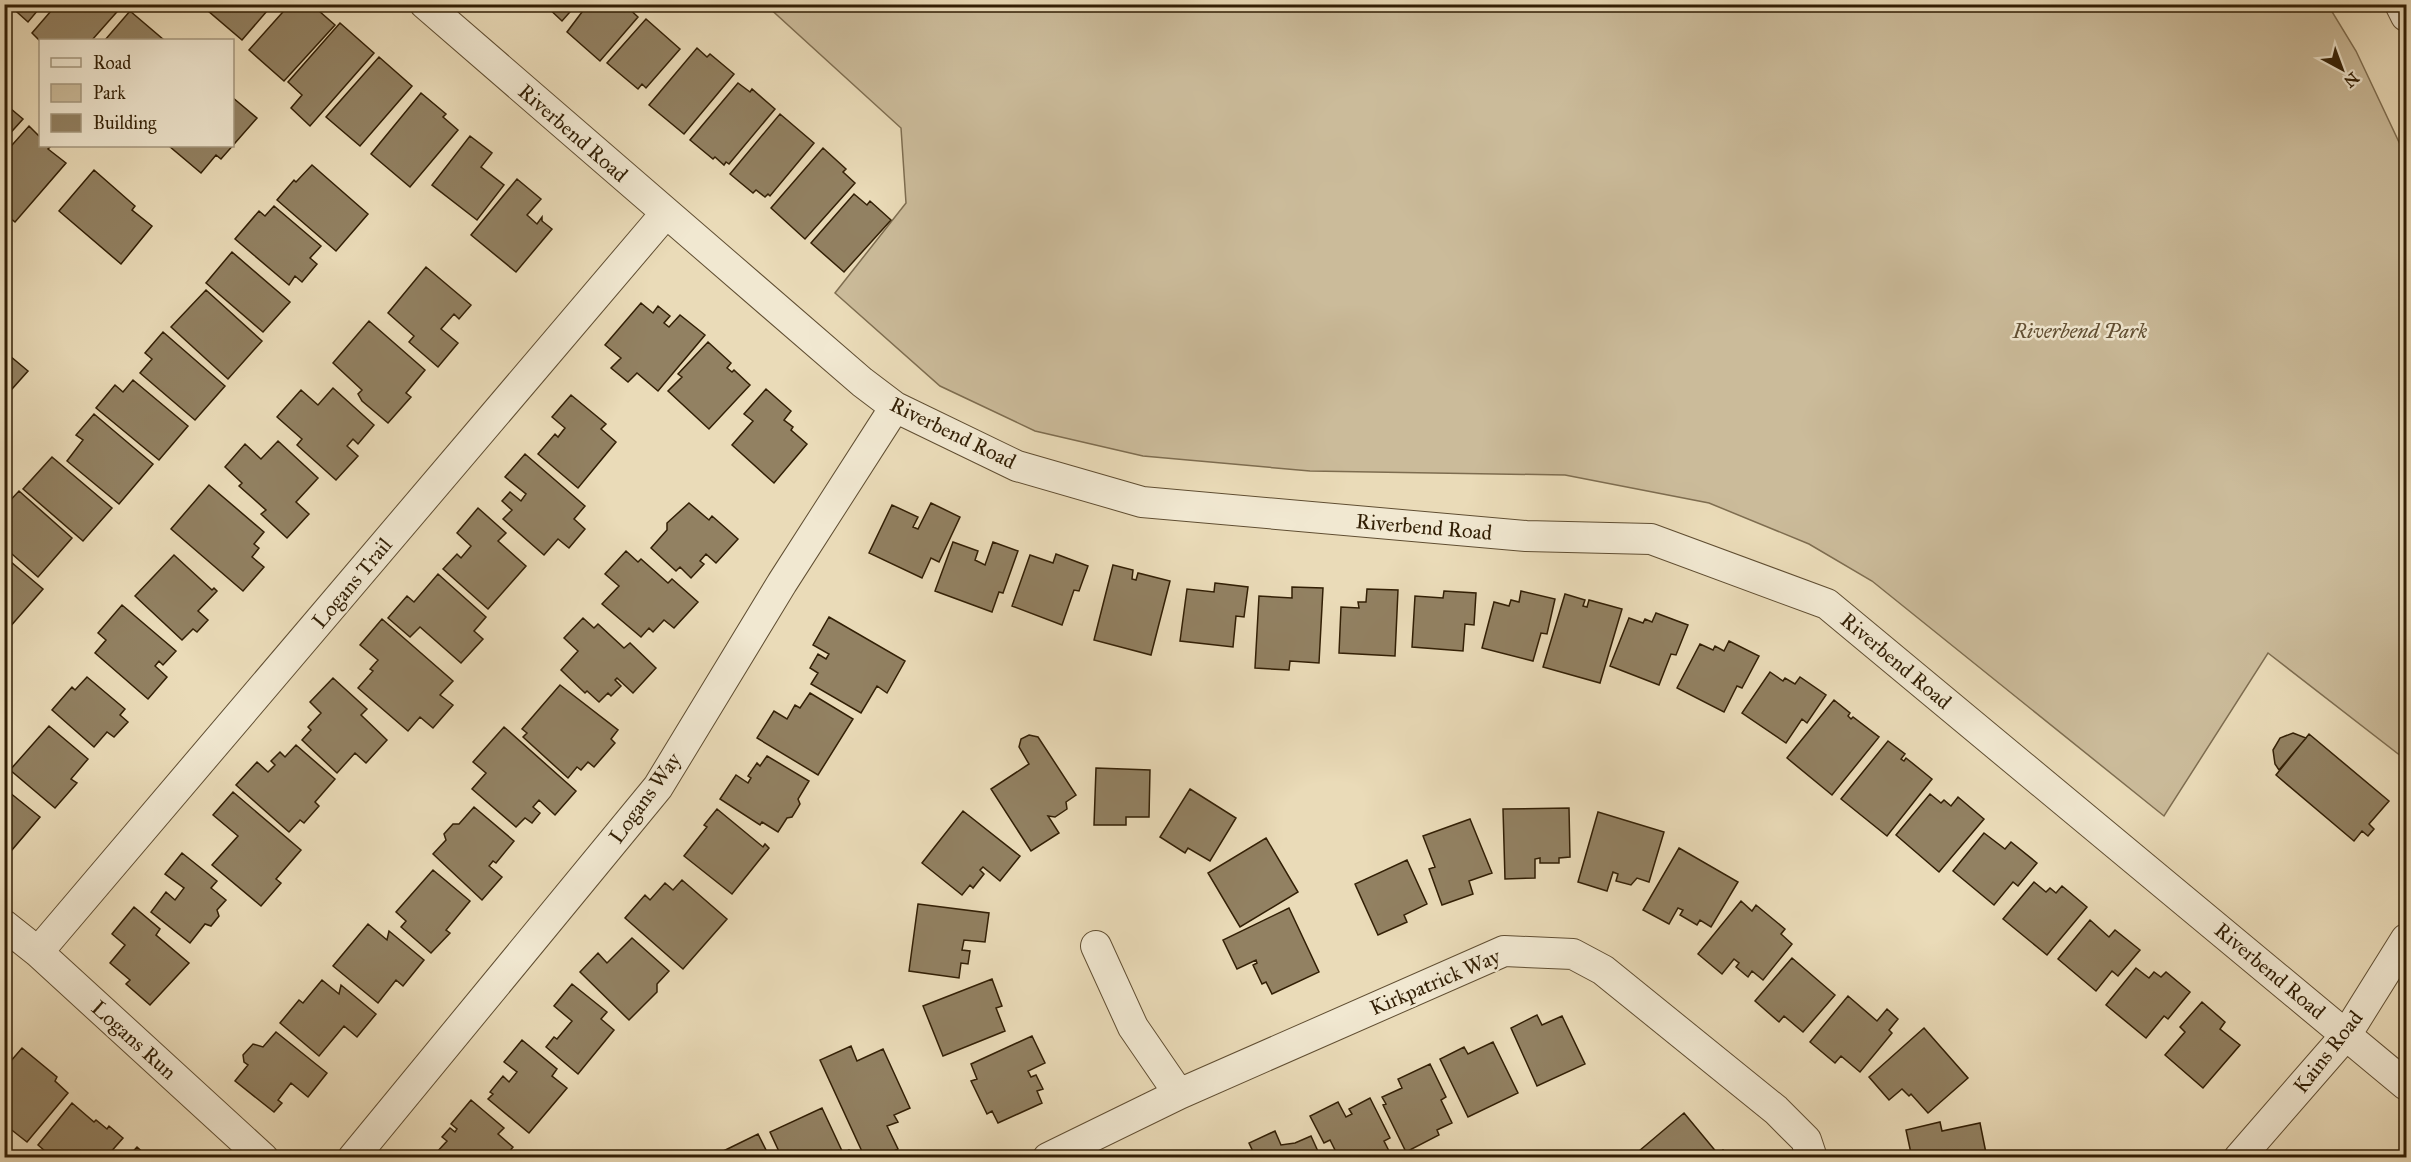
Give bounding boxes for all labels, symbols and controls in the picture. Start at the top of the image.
legend [39,39,234,147]
north arrow [2312,39,2372,99]
text: Road [93,52,131,74]
text: N [2340,68,2363,92]
street label: Riverbend Road [513,78,634,188]
text: Park [93,82,126,104]
text: Building [93,112,157,135]
park label: Riverbend Park [2012,318,2148,344]
street label: Riverbend Road [886,391,1021,475]
street label: Riverbend Road [1355,508,1494,546]
street label: Logans Trail [307,532,398,634]
street label: Riverbend Road [1835,607,1957,715]
street label: Logans Way [603,747,687,848]
street label: Riverbend Road [2209,917,2331,1025]
street label: Kirkpatrick Way [1366,942,1505,1021]
street label: Logans Run [86,995,182,1085]
street label: Kains Road [2288,1005,2369,1099]

